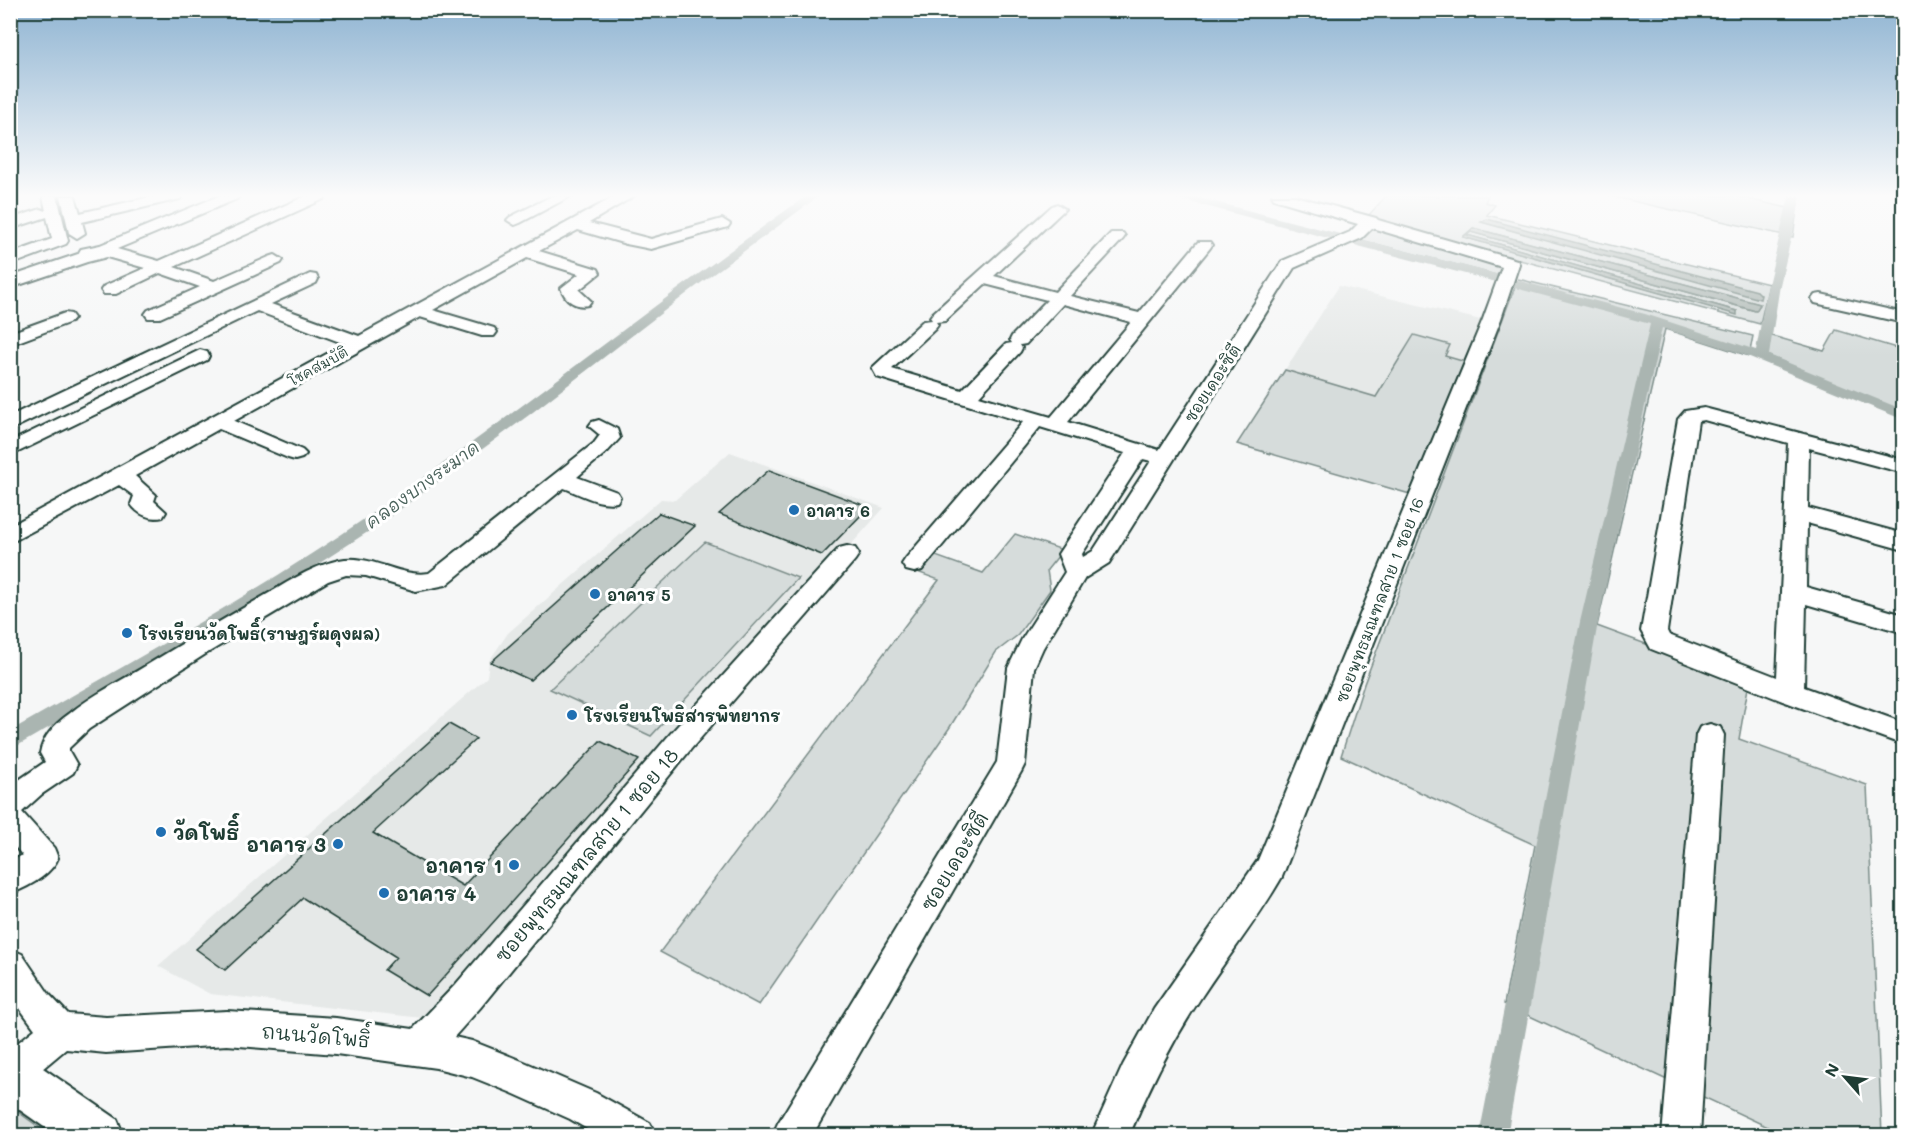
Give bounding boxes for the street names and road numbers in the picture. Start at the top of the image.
street label: ซอยเดอะซิตี [1179,340,1245,426]
street label: โชคสมบัติ [284,342,351,391]
street label: ซอยพุทธมณฑลสาย 1 ซอย 16 [1330,494,1431,707]
street label: ซอยพุทธมณฑลสาย 1 ซอย 18 [488,742,687,970]
street label: ซอยเดอะซิตี [914,807,994,915]
street label: ถนนวัดโพธิ์ [260,1012,372,1053]

